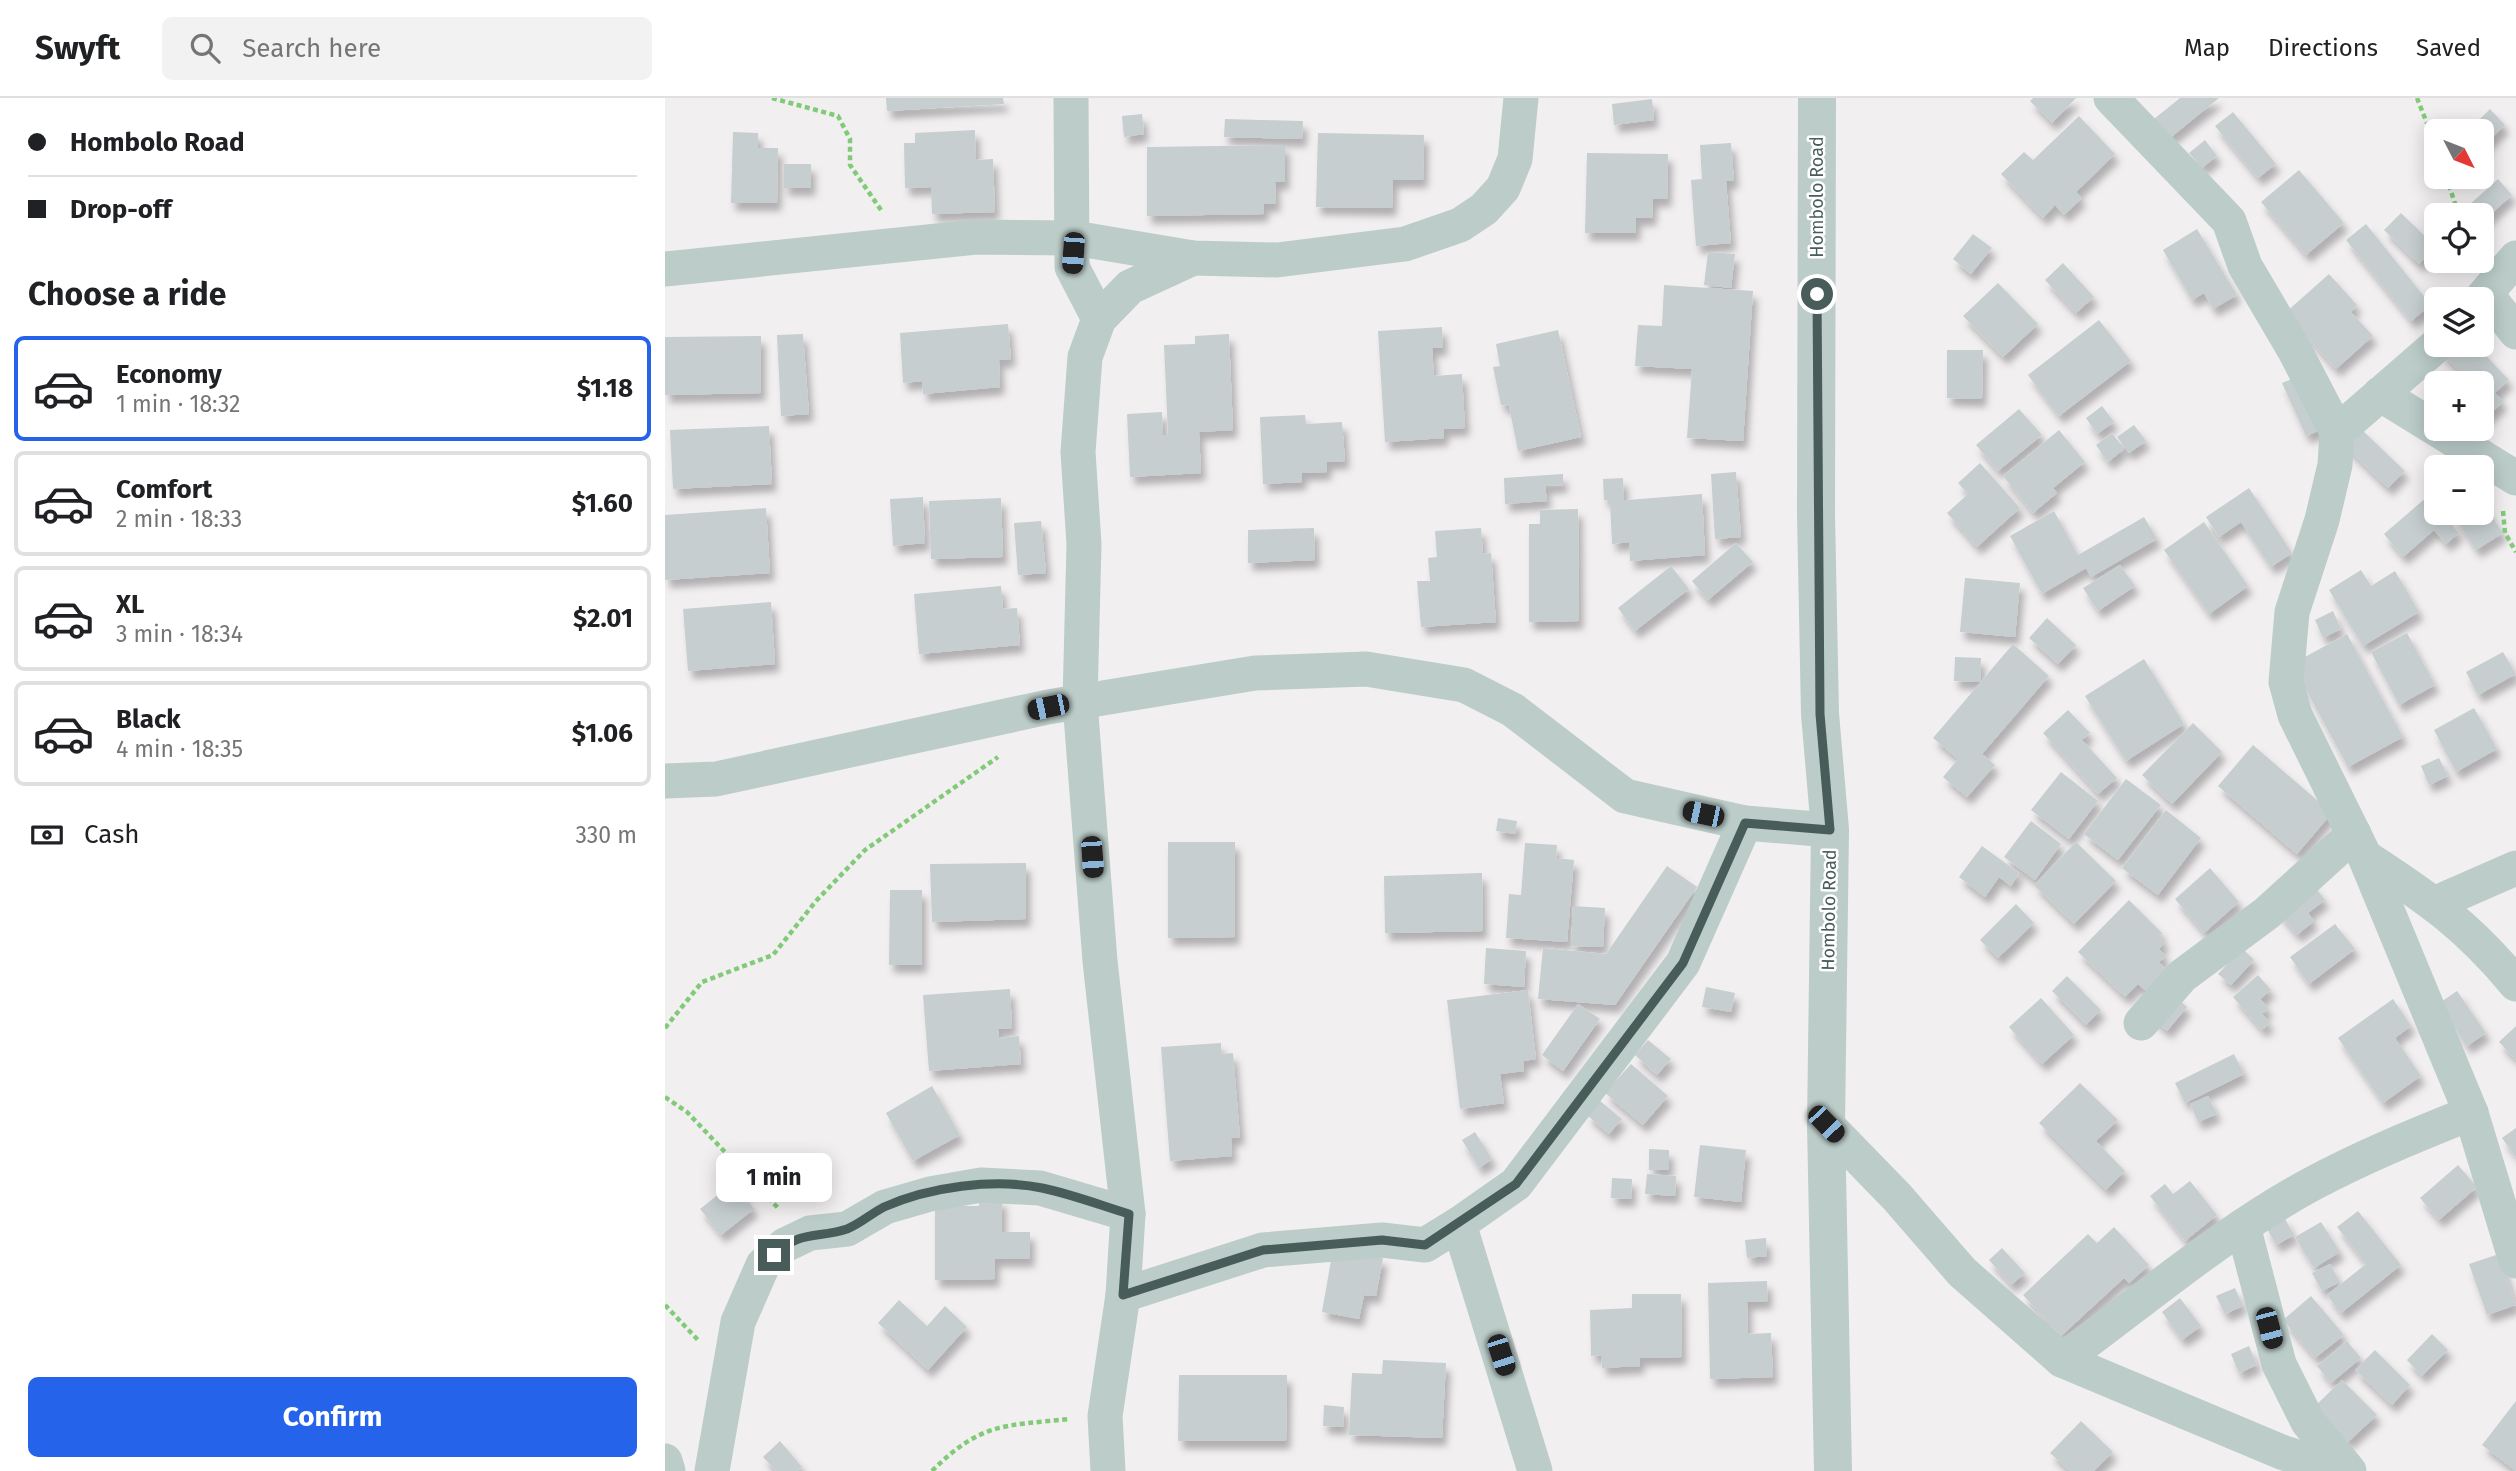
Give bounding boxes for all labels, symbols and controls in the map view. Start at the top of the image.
search box [162,17,652,80]
text: Swyft [35,28,120,68]
icon: search [186,29,224,67]
text: Search here [242,33,381,64]
text: Map [2184,34,2230,62]
text: Directions [2268,34,2378,62]
text: Saved [2416,34,2481,62]
north arrow [2424,119,2494,189]
map controls [2424,119,2494,525]
text: Hombolo Road [70,127,245,158]
street label: Hombolo Road [1806,136,1828,258]
text: Drop-off [70,194,172,225]
button: locate [2424,203,2494,273]
car [1062,231,1085,275]
text: Choose a ride [28,275,226,313]
route start [1801,278,1833,310]
button: layers [2424,287,2494,357]
icon: car [32,357,95,420]
text: Economy [116,359,222,390]
button: + [2424,371,2494,441]
text: $1.18 [577,373,633,404]
text: 1 min · 18:32 [116,390,240,418]
button: − [2424,455,2494,525]
icon: car [32,472,95,535]
text: Comfort [116,474,212,505]
text: $1.60 [572,488,633,519]
text: 2 min · 18:33 [116,505,242,533]
icon: car [32,587,95,650]
text: XL [116,589,144,620]
text: $2.01 [573,603,633,634]
text: 3 min · 18:34 [116,620,243,648]
car [1026,692,1071,722]
icon: car [32,702,95,765]
text: Black [116,704,181,735]
text: $1.06 [572,718,633,749]
text: 4 min · 18:35 [116,735,243,763]
car [1681,799,1726,829]
icon: cash [28,816,66,854]
text: Cash [84,819,140,850]
text: 330 m [575,821,637,849]
car [1081,835,1104,879]
street label: Hombolo Road [1817,849,1841,971]
car [1804,1102,1849,1146]
callout: 1 min [716,1154,832,1202]
text: 1 min [746,1163,802,1191]
route end [758,1239,790,1271]
car [2254,1305,2285,1351]
car [1485,1332,1518,1378]
button: Confirm [28,1377,637,1457]

